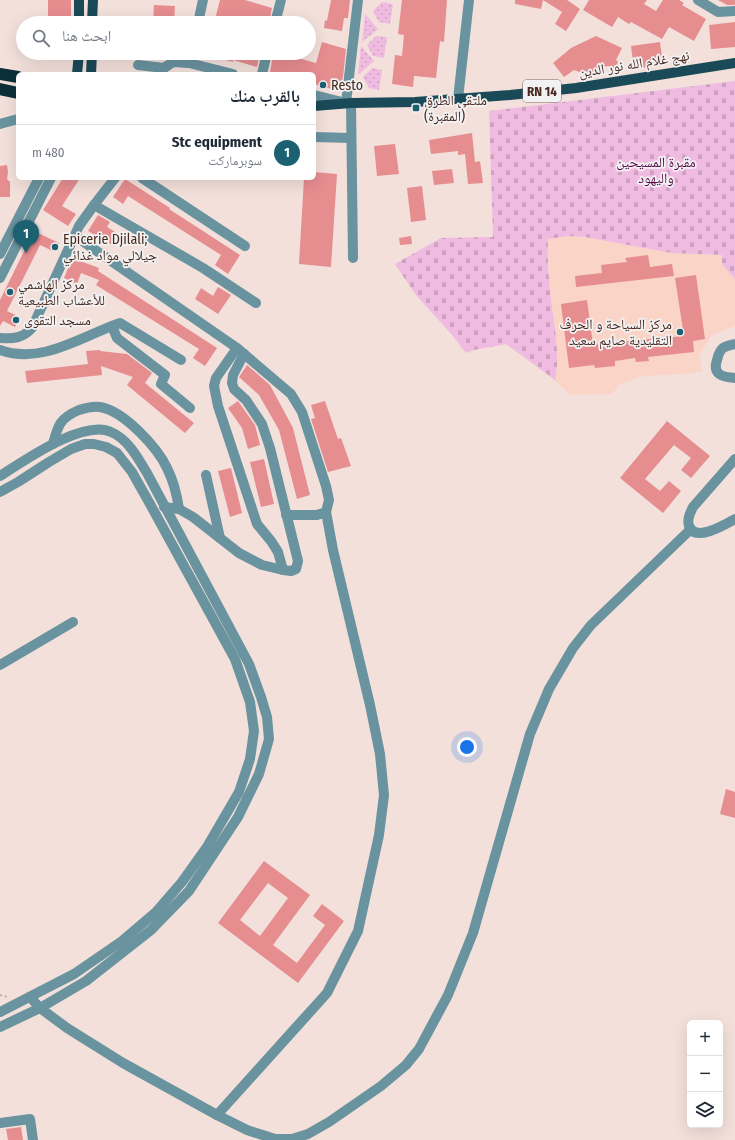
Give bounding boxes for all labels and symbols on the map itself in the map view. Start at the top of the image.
street label: نهج غلام الله نور الدين [577,47,691,82]
place label: Resto [331,77,363,94]
marker: Resto [318,80,328,90]
road number: RN 14 [523,80,561,102]
place label: ملتقى الطرق (المقبرة) [424,92,487,125]
marker: ملتقى الطرق (المقبرة) [411,103,421,113]
park label: مقبرة المسيحين واليهود [616,154,696,187]
pin: 1 [13,220,39,253]
place label: Epicerie Djilali; جيلالي مواد غذائي [63,231,157,266]
marker: Epicerie Djilali; جيلالي مواد غذائي [50,242,60,252]
place label: مركز الهاشمي للأعشاب الطبيعية [18,276,105,309]
marker: مركز الهاشمي للأعشاب الطبيعية [5,287,15,297]
place label: مسجد التقوى [24,312,91,329]
marker: مسجد التقوى [11,315,21,325]
place label: مركز السياحة و الحرف التقليدية صايم سعيد [560,316,672,350]
marker: مركز السياحة و الحرف التقليدية صايم سعيد [675,327,685,337]
your location [457,737,477,757]

